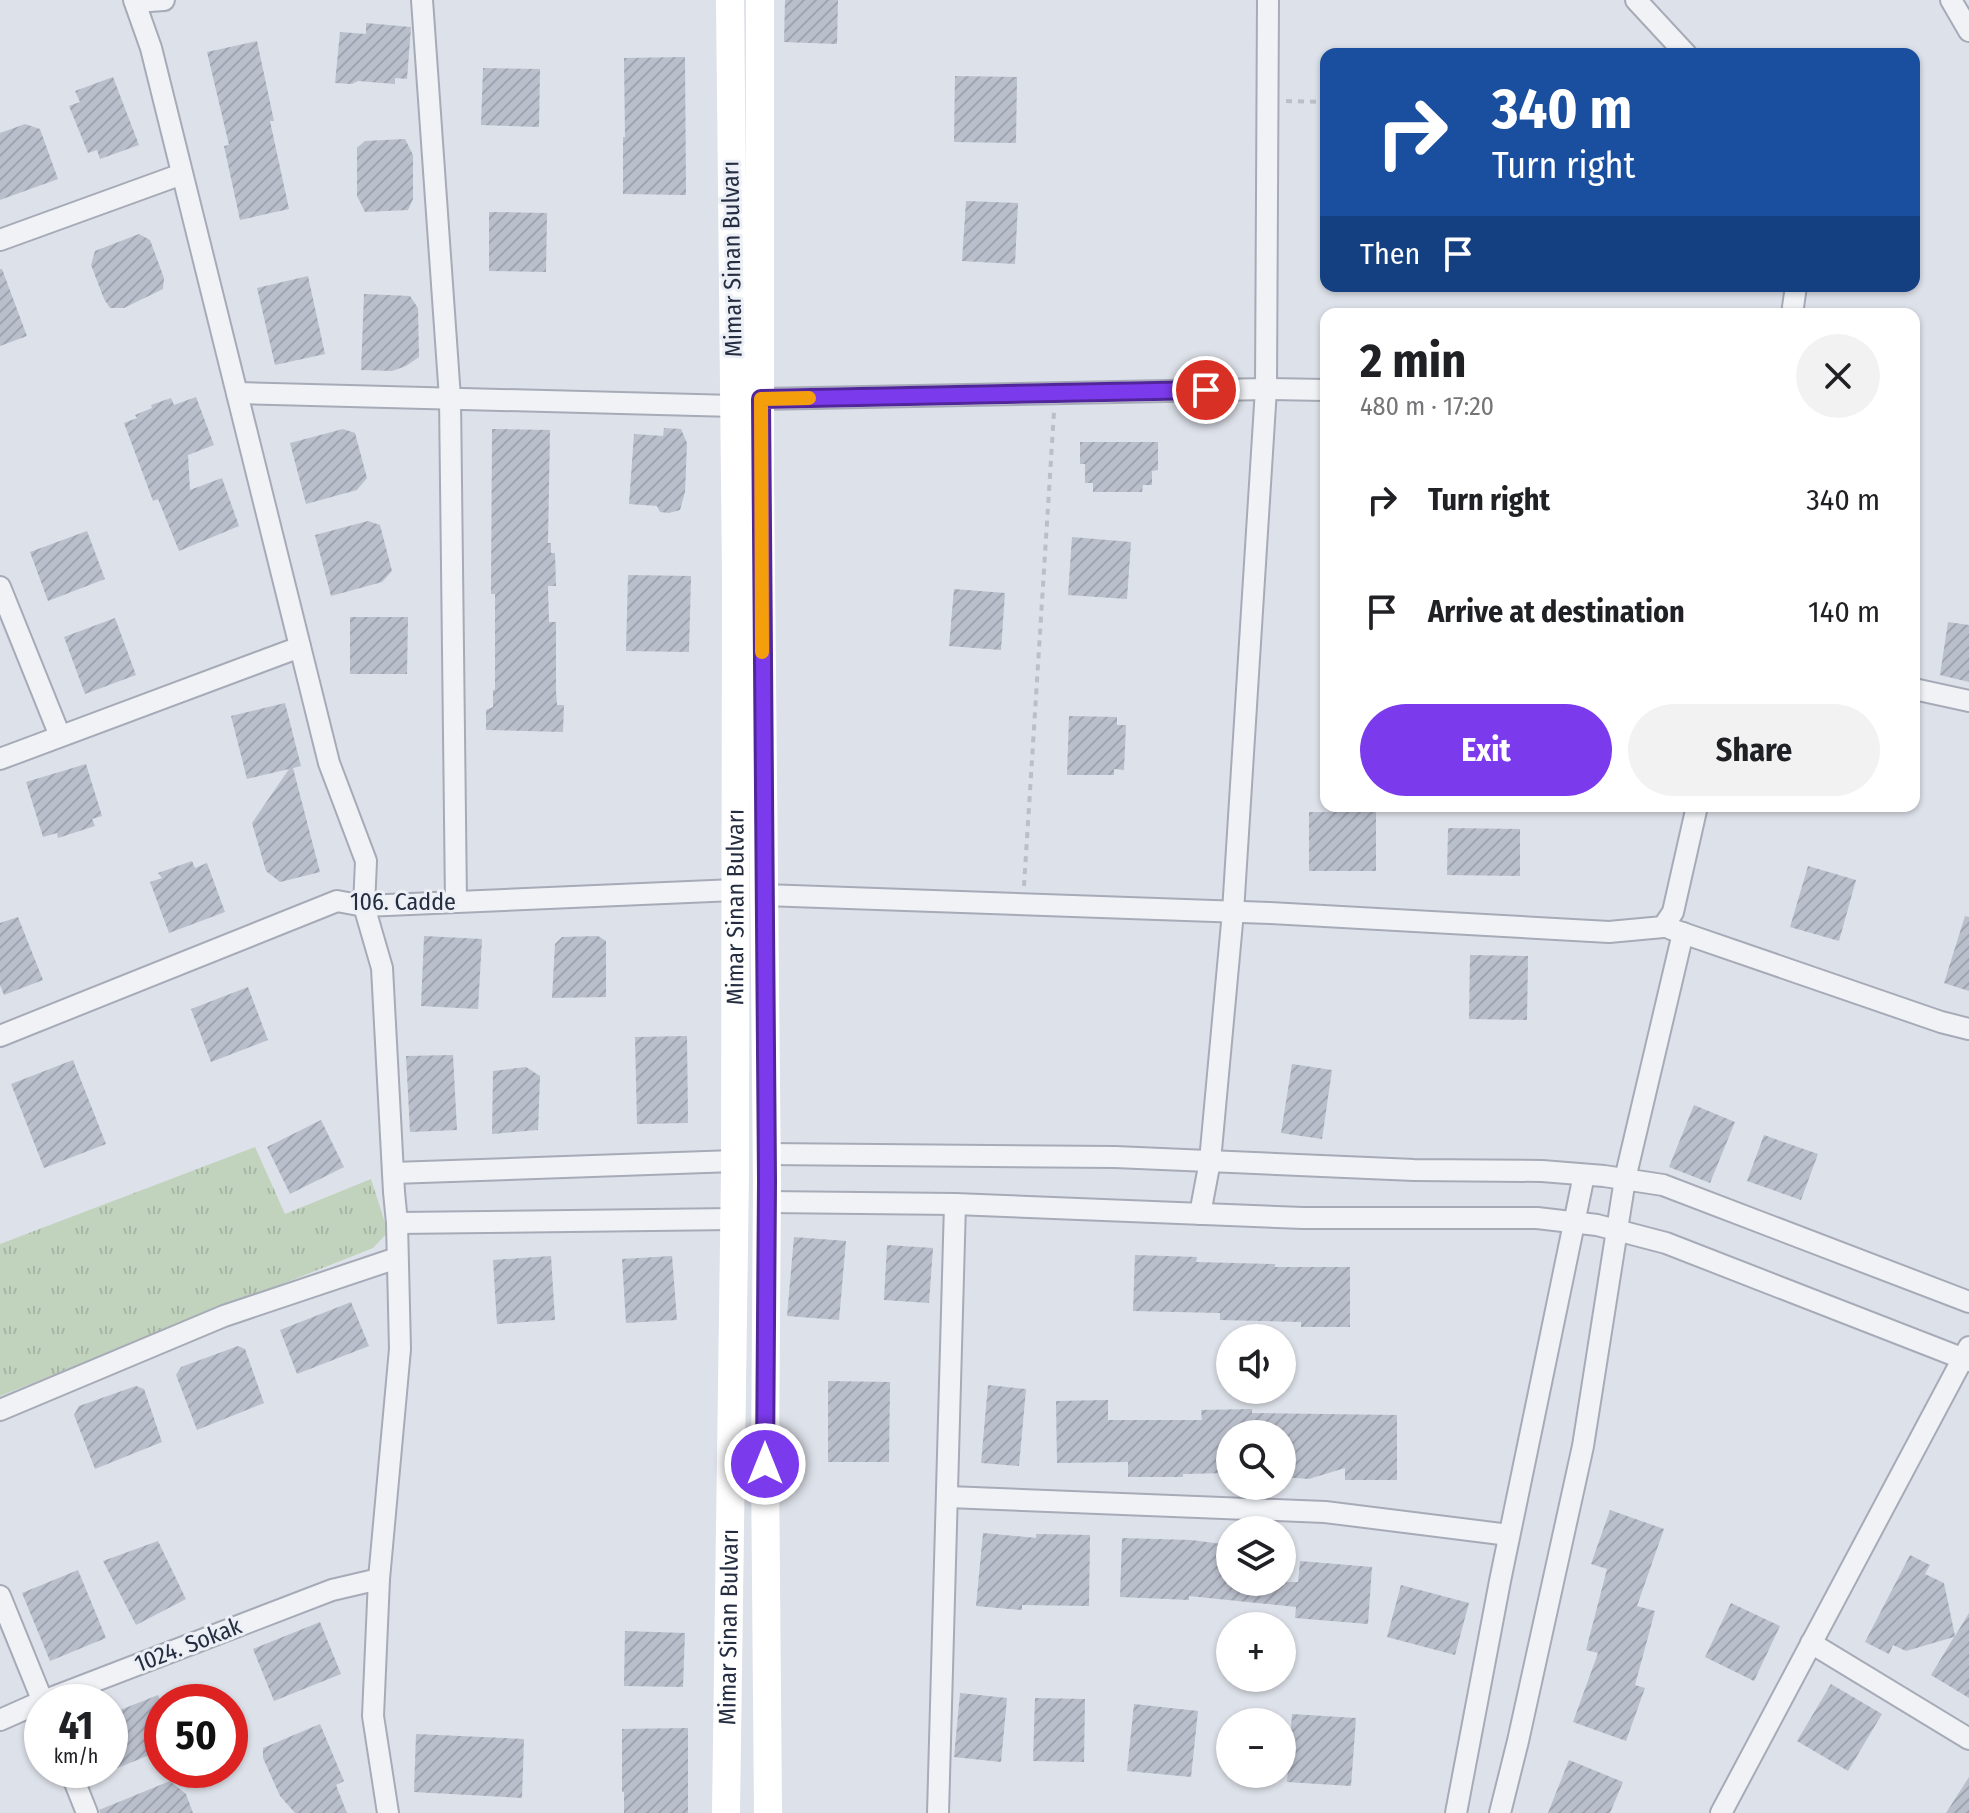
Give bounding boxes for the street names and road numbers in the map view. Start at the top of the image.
street label: Mimar Sinan Bulvarı [716,161,748,357]
street label: Mimar Sinan Bulvarı [721,809,750,1005]
street label: 106. Cadde [350,888,456,916]
street label: Mimar Sinan Bulvarı [713,1529,744,1725]
street label: 1024. Sokak [131,1612,246,1678]

